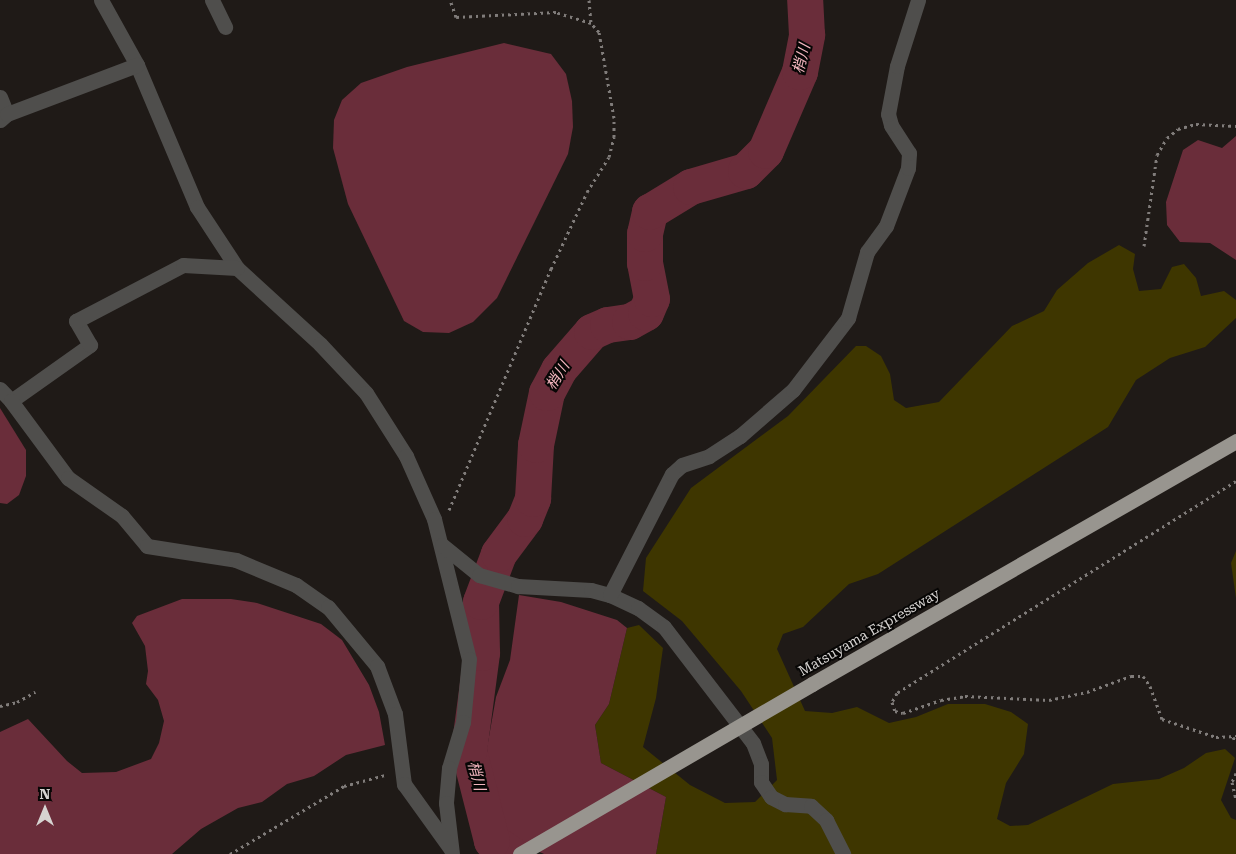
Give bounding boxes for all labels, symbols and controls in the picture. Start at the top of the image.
water label: 梢川 [790,42,814,76]
water label: 梢川 [542,359,574,393]
street label: Matsuyama Expressway [795,585,943,679]
water label: 梢川 [464,759,488,793]
north arrow [20,784,70,834]
text: N [40,786,50,802]

